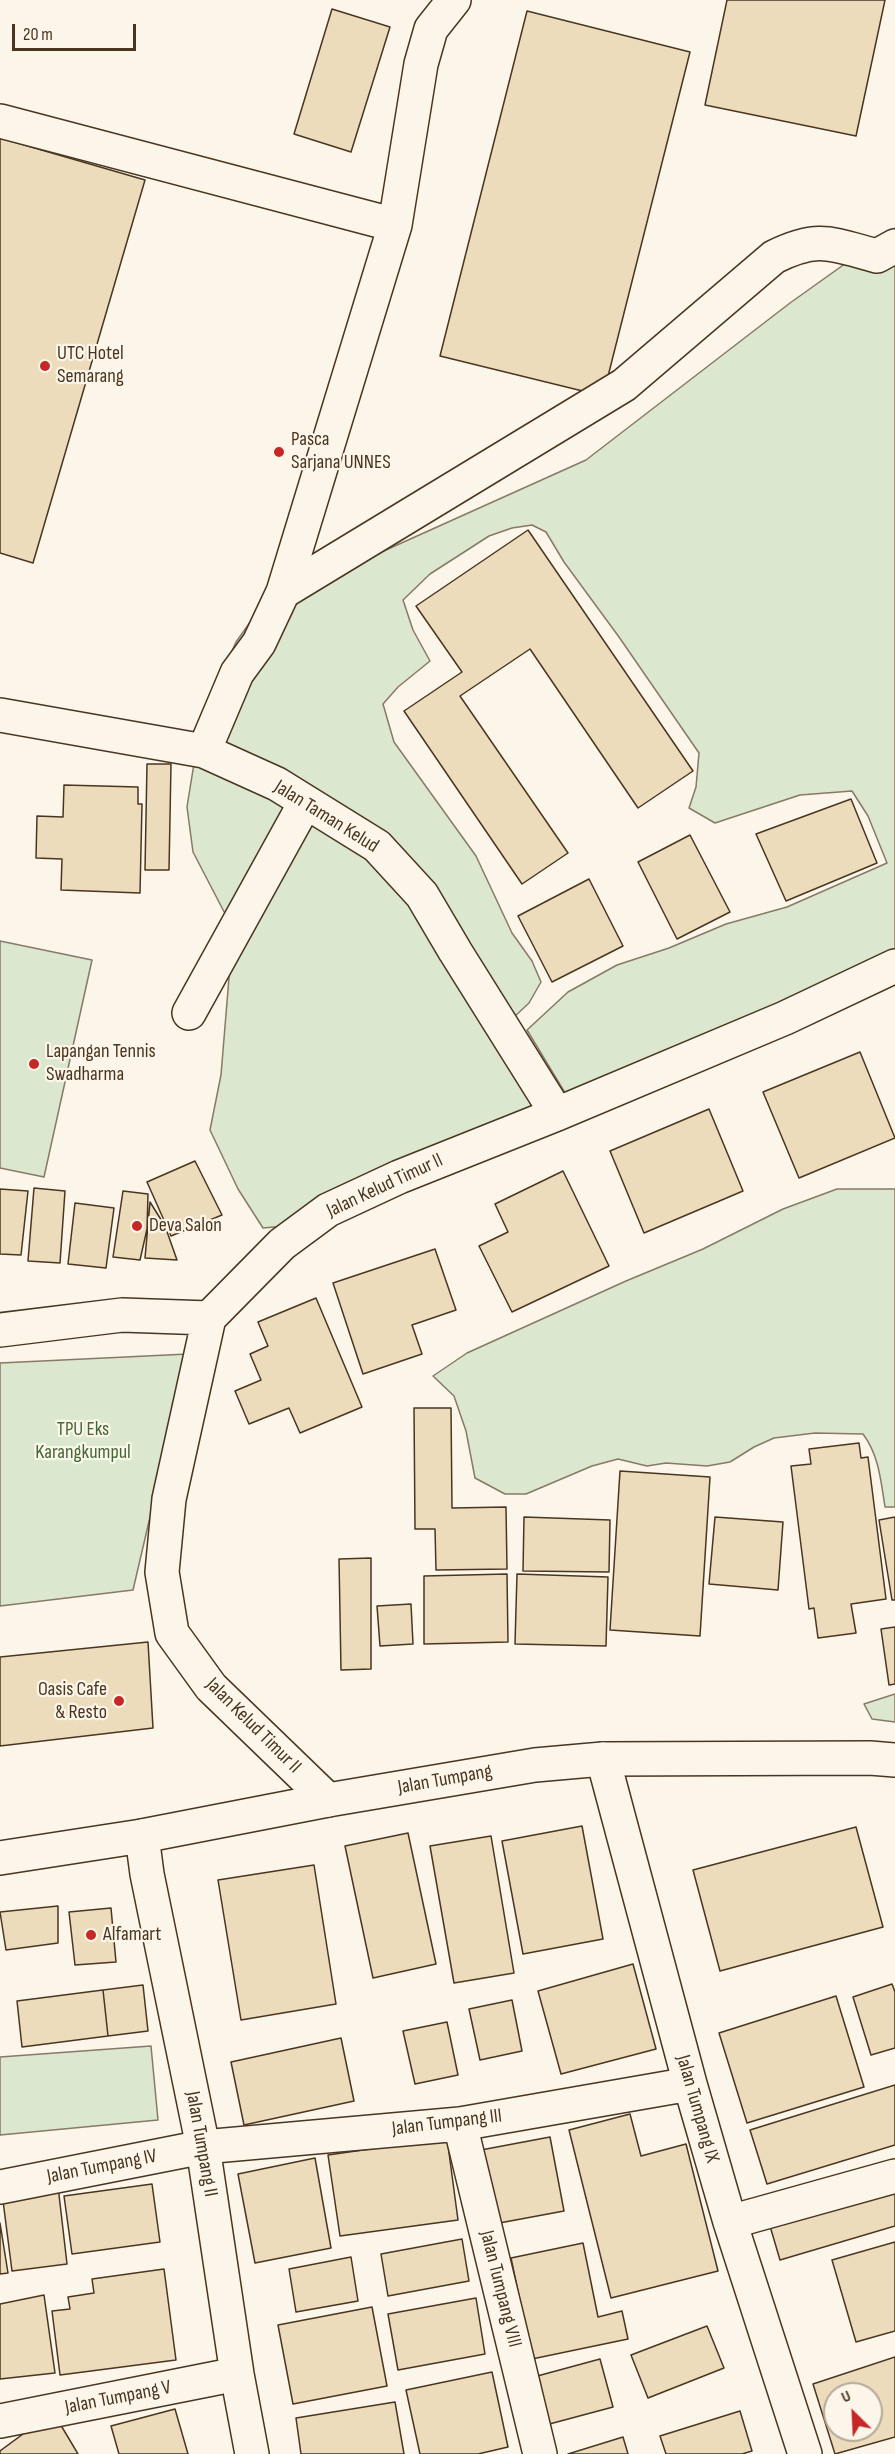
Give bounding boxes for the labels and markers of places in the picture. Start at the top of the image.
place label: UTC Hotel Semarang [57,342,124,389]
marker: UTC Hotel Semarang [38,359,52,373]
place label: Pasca Sarjana UNNES [291,428,391,475]
marker: Pasca Sarjana UNNES [272,445,286,459]
place label: Lapangan Tennis Swadharma [46,1040,156,1087]
marker: Lapangan Tennis Swadharma [27,1057,41,1071]
place label: Deva Salon [149,1214,222,1238]
marker: Deva Salon [130,1219,144,1233]
place label: Oasis Cafe & Resto [38,1678,107,1725]
marker: Oasis Cafe & Resto [112,1694,126,1708]
place label: Alfamart [103,1923,161,1947]
marker: Alfamart [84,1928,98,1942]

